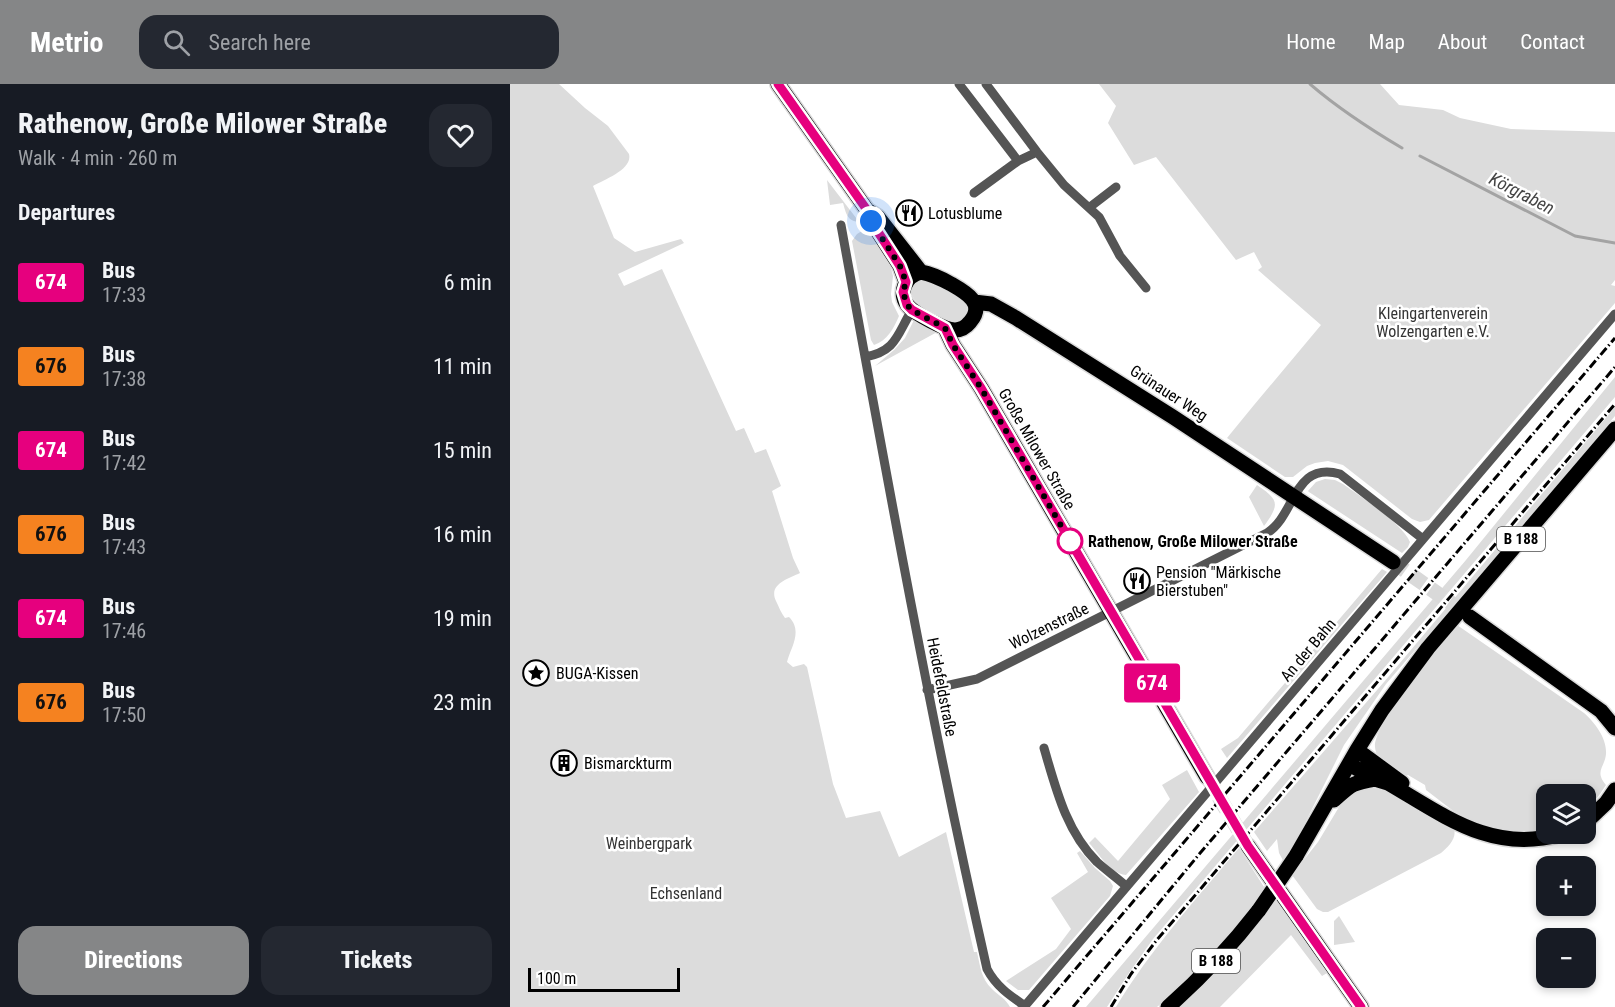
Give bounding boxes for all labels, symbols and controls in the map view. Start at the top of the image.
search box [139,15,559,69]
text: Metrio [30,26,103,59]
icon: search [160,26,193,59]
text: Search here [208,30,311,55]
text: Home [1286,30,1336,54]
text: Map [1369,30,1405,54]
text: About [1438,30,1487,54]
text: Contact [1520,30,1585,54]
button: heart [429,104,492,167]
text: Rathenow, Große Milower Straße [18,107,387,140]
text: Walk · 4 min · 260 m [18,146,177,170]
water label: Körgraben [1486,168,1558,218]
restaurant icon: Lotusblume [894,198,924,228]
text: Departures [18,200,115,225]
place label: Lotusblume [928,204,1002,223]
your location [856,206,886,236]
text: Bus [102,258,135,283]
text: 674 [35,270,67,294]
text: 6 min [444,270,492,295]
text: 17:33 [102,283,146,307]
park label: Kleingartenverein Wolzengarten e.V. [1376,304,1490,341]
text: Bus [102,342,135,367]
text: 676 [35,354,67,378]
text: 11 min [433,354,492,379]
street label: Grünauer Weg [1127,361,1211,425]
text: 17:38 [102,367,146,391]
street label: Große Milower Straße [995,385,1079,513]
text: Bus [102,426,135,451]
text: 674 [35,438,67,462]
text: 15 min [433,438,492,463]
text: 17:42 [102,451,146,475]
text: Bus [102,510,135,535]
text: 676 [35,522,67,546]
text: 16 min [433,522,492,547]
road number: B 188 [1497,527,1545,551]
marker: Rathenow, Große Milower Straße [1057,528,1083,554]
place label: Rathenow, Große Milower Straße [1088,532,1298,551]
text: 17:43 [102,535,146,559]
place label: Pension "Märkische Bierstuben" [1156,563,1281,600]
restaurant icon: Pension "Märkische Bierstuben" [1122,566,1152,596]
text: Bus [102,594,135,619]
street label: Wolzenstraße [1006,599,1092,653]
text: 674 [35,606,67,630]
text: 19 min [433,606,492,631]
street label: An der Bahn [1276,615,1340,685]
text: 17:46 [102,619,146,643]
street label: Heidefeldstraße [923,636,961,738]
place icon: BUGA-Kissen [521,658,551,688]
place label: BUGA-Kissen [556,664,639,683]
line badge: 674 [1118,664,1186,702]
text: 674 [1136,671,1168,695]
text: Bus [102,678,135,703]
text: 676 [35,690,67,714]
text: 23 min [433,690,492,715]
text: 17:50 [102,703,146,727]
building icon: Bismarckturm [549,748,579,778]
place label: Bismarckturm [584,754,672,773]
map controls [1536,784,1596,988]
button: layers [1536,784,1596,844]
park label: Weinbergpark [606,834,693,853]
button: + [1536,856,1596,916]
park label: Echsenland [650,884,722,903]
button: Directions [18,926,249,995]
button: Tickets [261,926,492,995]
button: − [1536,928,1596,988]
road number: B 188 [1192,949,1240,973]
scale bar [528,965,680,992]
text: 100 m [537,969,576,988]

